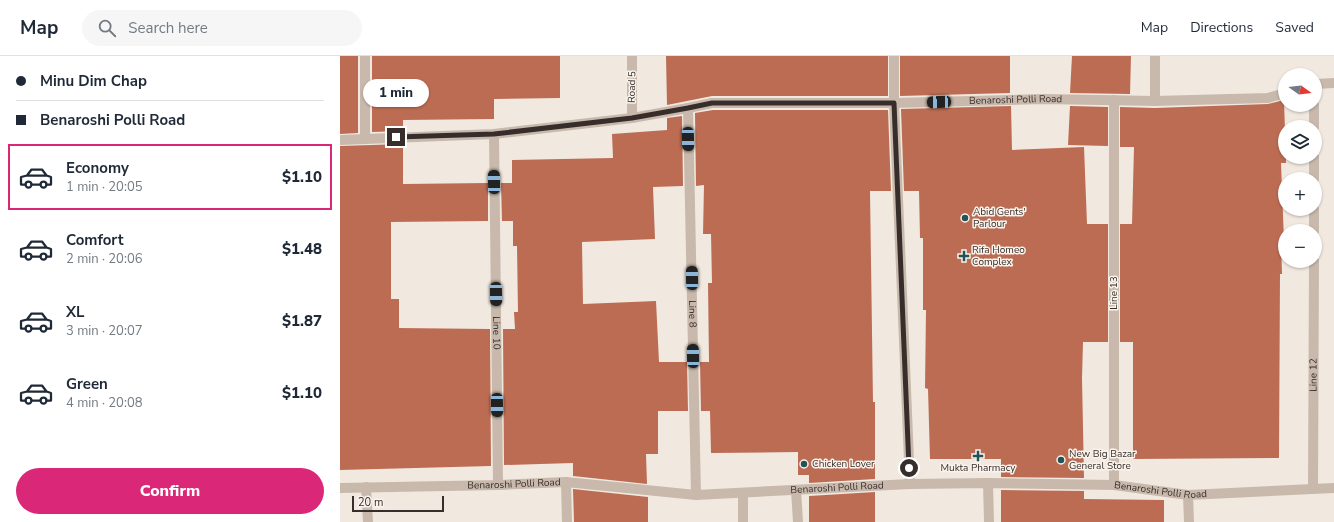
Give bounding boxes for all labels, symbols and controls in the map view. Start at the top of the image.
search box [82,10,362,46]
text: Map [20,15,58,41]
icon: search [96,17,118,39]
text: Search here [128,18,208,38]
text: Map [1141,18,1168,37]
text: Directions [1190,18,1253,37]
text: Saved [1275,18,1314,37]
north arrow [1278,68,1322,112]
map controls [1278,68,1322,268]
text: Minu Dim Chap [40,71,147,91]
street label: Road 5 [625,71,639,103]
callout: 1 min [363,79,429,107]
text: 1 min [379,84,413,102]
street label: Benaroshi Polli Road [969,92,1062,108]
car [927,96,951,108]
text: Benaroshi Polli Road [40,110,185,130]
button: layers [1278,120,1322,164]
car [682,127,694,151]
route end [387,128,405,146]
text: Economy [66,158,129,178]
icon: car [18,159,54,195]
text: $1.10 [282,167,322,187]
car [488,170,500,194]
button: + [1278,172,1322,216]
text: 1 min · 20:05 [66,178,142,196]
place label: Abid Gents' Parlour [973,205,1026,231]
marker: Abid Gents' Parlour [960,213,970,223]
button: − [1278,224,1322,268]
text: Comfort [66,230,123,250]
icon: car [18,231,54,267]
text: $1.48 [282,239,322,259]
place label: Rifa Homeo Complex [972,243,1025,269]
text: 2 min · 20:06 [66,250,142,268]
marker: Rifa Homeo Complex [959,251,969,261]
car [686,266,698,290]
street label: Line 13 [1107,276,1121,310]
car [490,282,502,306]
street label: Line 8 [685,300,700,328]
text: XL [66,302,85,322]
icon: car [18,303,54,339]
text: $1.87 [282,311,322,331]
street label: Line 10 [489,316,503,350]
text: 3 min · 20:07 [66,322,142,340]
car [687,344,699,368]
street label: Line 12 [1306,358,1321,392]
text: Green [66,374,108,394]
icon: car [18,375,54,411]
text: $1.10 [282,383,322,403]
car [491,393,503,417]
text: 4 min · 20:08 [66,394,142,412]
place label: New Big Bazar General Store [1069,447,1136,473]
marker: Mukta Pharmacy [973,451,983,461]
marker: New Big Bazar General Store [1056,455,1066,465]
place label: Chicken Lover [812,457,875,471]
marker: Chicken Lover [799,459,809,469]
route start [900,459,918,477]
place label: Mukta Pharmacy [941,461,1016,475]
button: Confirm [16,468,324,514]
street label: Benaroshi Polli Road [467,475,561,493]
street label: Benaroshi Polli Road [790,478,884,497]
street label: Benaroshi Polli Road [1113,478,1207,502]
scale bar [352,494,444,513]
text: 20 m [358,495,383,510]

